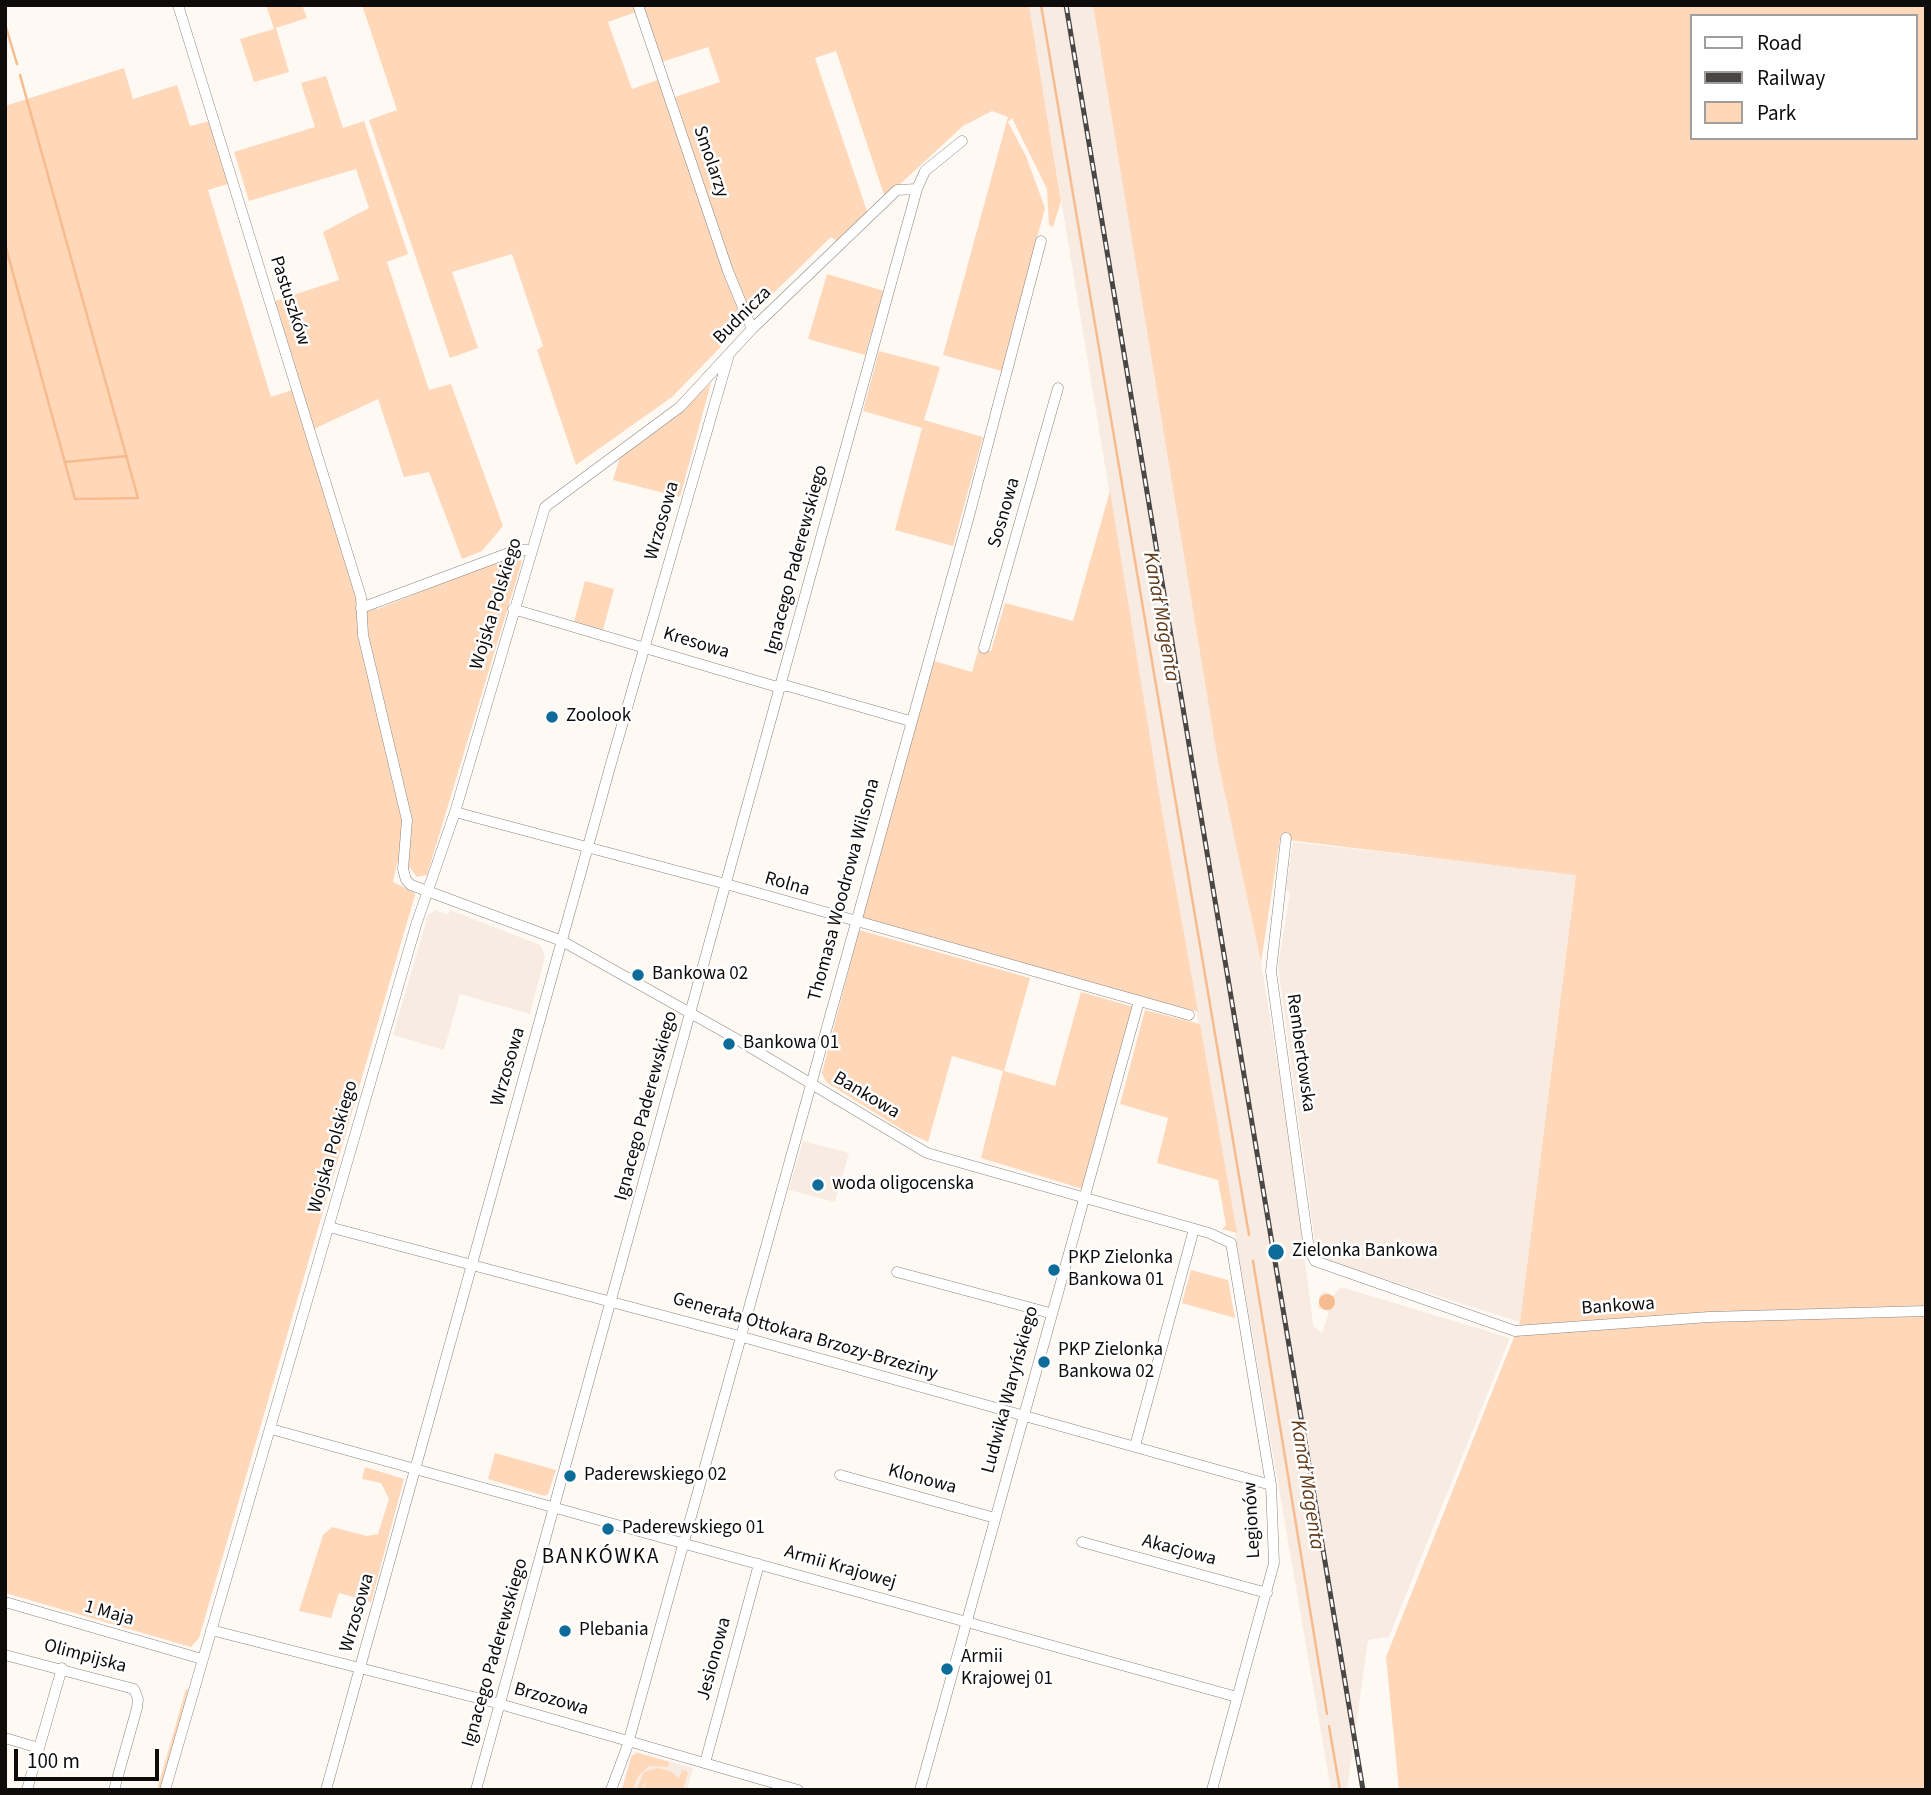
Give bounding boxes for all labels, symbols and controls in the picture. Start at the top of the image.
legend [1689,14,1917,140]
text: Road [1757,28,1802,58]
text: Railway [1757,63,1825,93]
text: Park [1757,98,1796,128]
street label: Smolarzy [687,123,733,201]
street label: Pastuszków [264,253,314,349]
street label: Budnicza [709,282,777,350]
street label: Ignacego Paderewskiego [761,463,833,657]
street label: Sosnowa [984,475,1026,551]
street label: Wrzosowa [641,479,685,563]
street label: Wojska Polskiego [466,535,528,673]
water label: Kanał Magenta [1136,550,1184,684]
street label: Kresowa [660,623,732,665]
place label: Zoolook [566,706,631,728]
marker: Zoolook [544,709,560,725]
street label: Thomasa Woodrowa Wilsona [804,776,886,1004]
street label: Rolna [762,868,812,902]
place label: Bankowa 02 [652,964,748,986]
marker: Bankowa 02 [630,967,646,983]
street label: Rembertowska [1280,992,1320,1114]
street label: Ignacego Paderewskiego [611,1009,683,1203]
street label: Wrzosowa [487,1025,531,1109]
place label: Bankowa 01 [743,1033,839,1055]
marker: Bankowa 01 [721,1036,737,1052]
street label: Bankowa [829,1067,903,1125]
street label: Wojska Polskiego [304,1078,364,1216]
place label: woda oligocenska [832,1174,974,1196]
marker: woda oligocenska [810,1177,826,1193]
place label: Zielonka Bankowa [1292,1241,1438,1263]
marker: Zielonka Bankowa [1266,1242,1286,1262]
place label: PKP Zielonka Bankowa 01 [1068,1248,1173,1292]
marker: PKP Zielonka Bankowa 01 [1046,1262,1062,1278]
street label: Generała Ottokara Brzozy-Brzeziny [670,1288,940,1386]
street label: Bankowa [1581,1293,1655,1321]
street label: Ludwika Waryńskiego [978,1304,1044,1476]
place label: PKP Zielonka Bankowa 02 [1058,1340,1163,1384]
marker: PKP Zielonka Bankowa 02 [1036,1354,1052,1370]
water label: Kanał Magenta [1283,1418,1329,1552]
street label: Klonowa [885,1460,959,1500]
place label: Paderewskiego 02 [584,1465,727,1487]
marker: Paderewskiego 02 [562,1468,578,1484]
street label: Legionów [1240,1481,1266,1559]
place label: Paderewskiego 01 [622,1518,765,1540]
marker: Paderewskiego 01 [600,1521,616,1537]
street label: Akacjowa [1139,1530,1219,1572]
street label: Armii Krajowej [782,1541,898,1595]
district label: BANKÓWKA [543,1545,659,1571]
street label: Ignacego Paderewskiego [458,1556,534,1750]
street label: Wrzosowa [336,1571,380,1655]
street label: 1 Maja [81,1596,137,1632]
street label: Jesionowa [693,1615,737,1703]
place label: Plebania [579,1620,648,1642]
marker: Plebania [557,1623,573,1639]
street label: Olimpijska [41,1635,129,1679]
place label: Armii Krajowej 01 [961,1647,1053,1691]
marker: Armii Krajowej 01 [939,1661,955,1677]
street label: Brzozowa [511,1678,591,1722]
scale bar [18,1736,163,1780]
text: 100 m [27,1746,80,1776]

